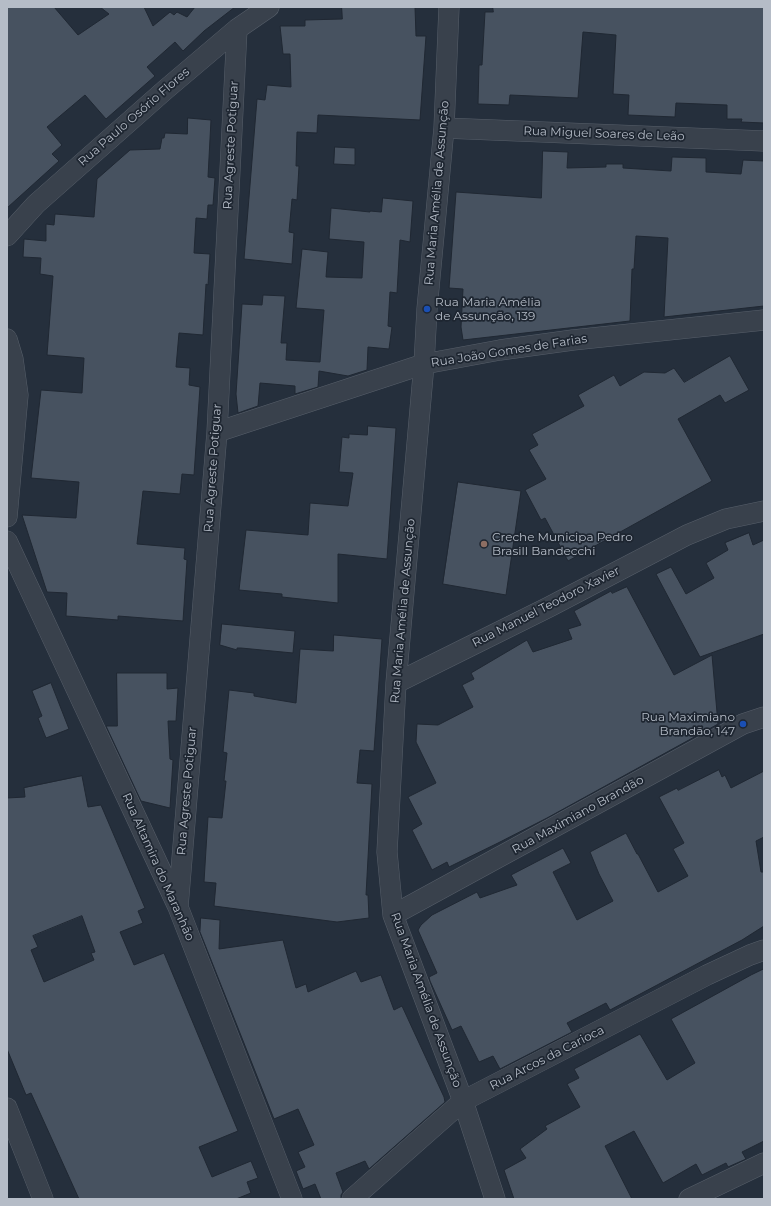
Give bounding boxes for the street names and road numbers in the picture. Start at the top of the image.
street label: Rua Paulo Osório Flores [75,65,193,169]
street label: Rua Agreste Potiguar [220,80,242,210]
street label: Rua Maria Amélia de Assunção [422,100,452,286]
street label: Rua Miguel Soares de Leão [523,124,685,144]
street label: Rua João Gomes de Farias [430,332,588,370]
street label: Rua Agreste Potiguar [201,403,225,533]
street label: Rua Maria Amélia de Assunção [388,518,418,704]
street label: Rua Manuel Teodoro Xavier [470,563,622,651]
street label: Rua Agreste Potiguar [174,726,200,856]
street label: Rua Maximiano Brandão [510,773,646,857]
street label: Rua Altamira do Maranhão [119,791,197,943]
street label: Rua Maria Amélia de Assunção [388,910,464,1090]
street label: Rua Arcos da Carioca [487,1023,607,1093]

